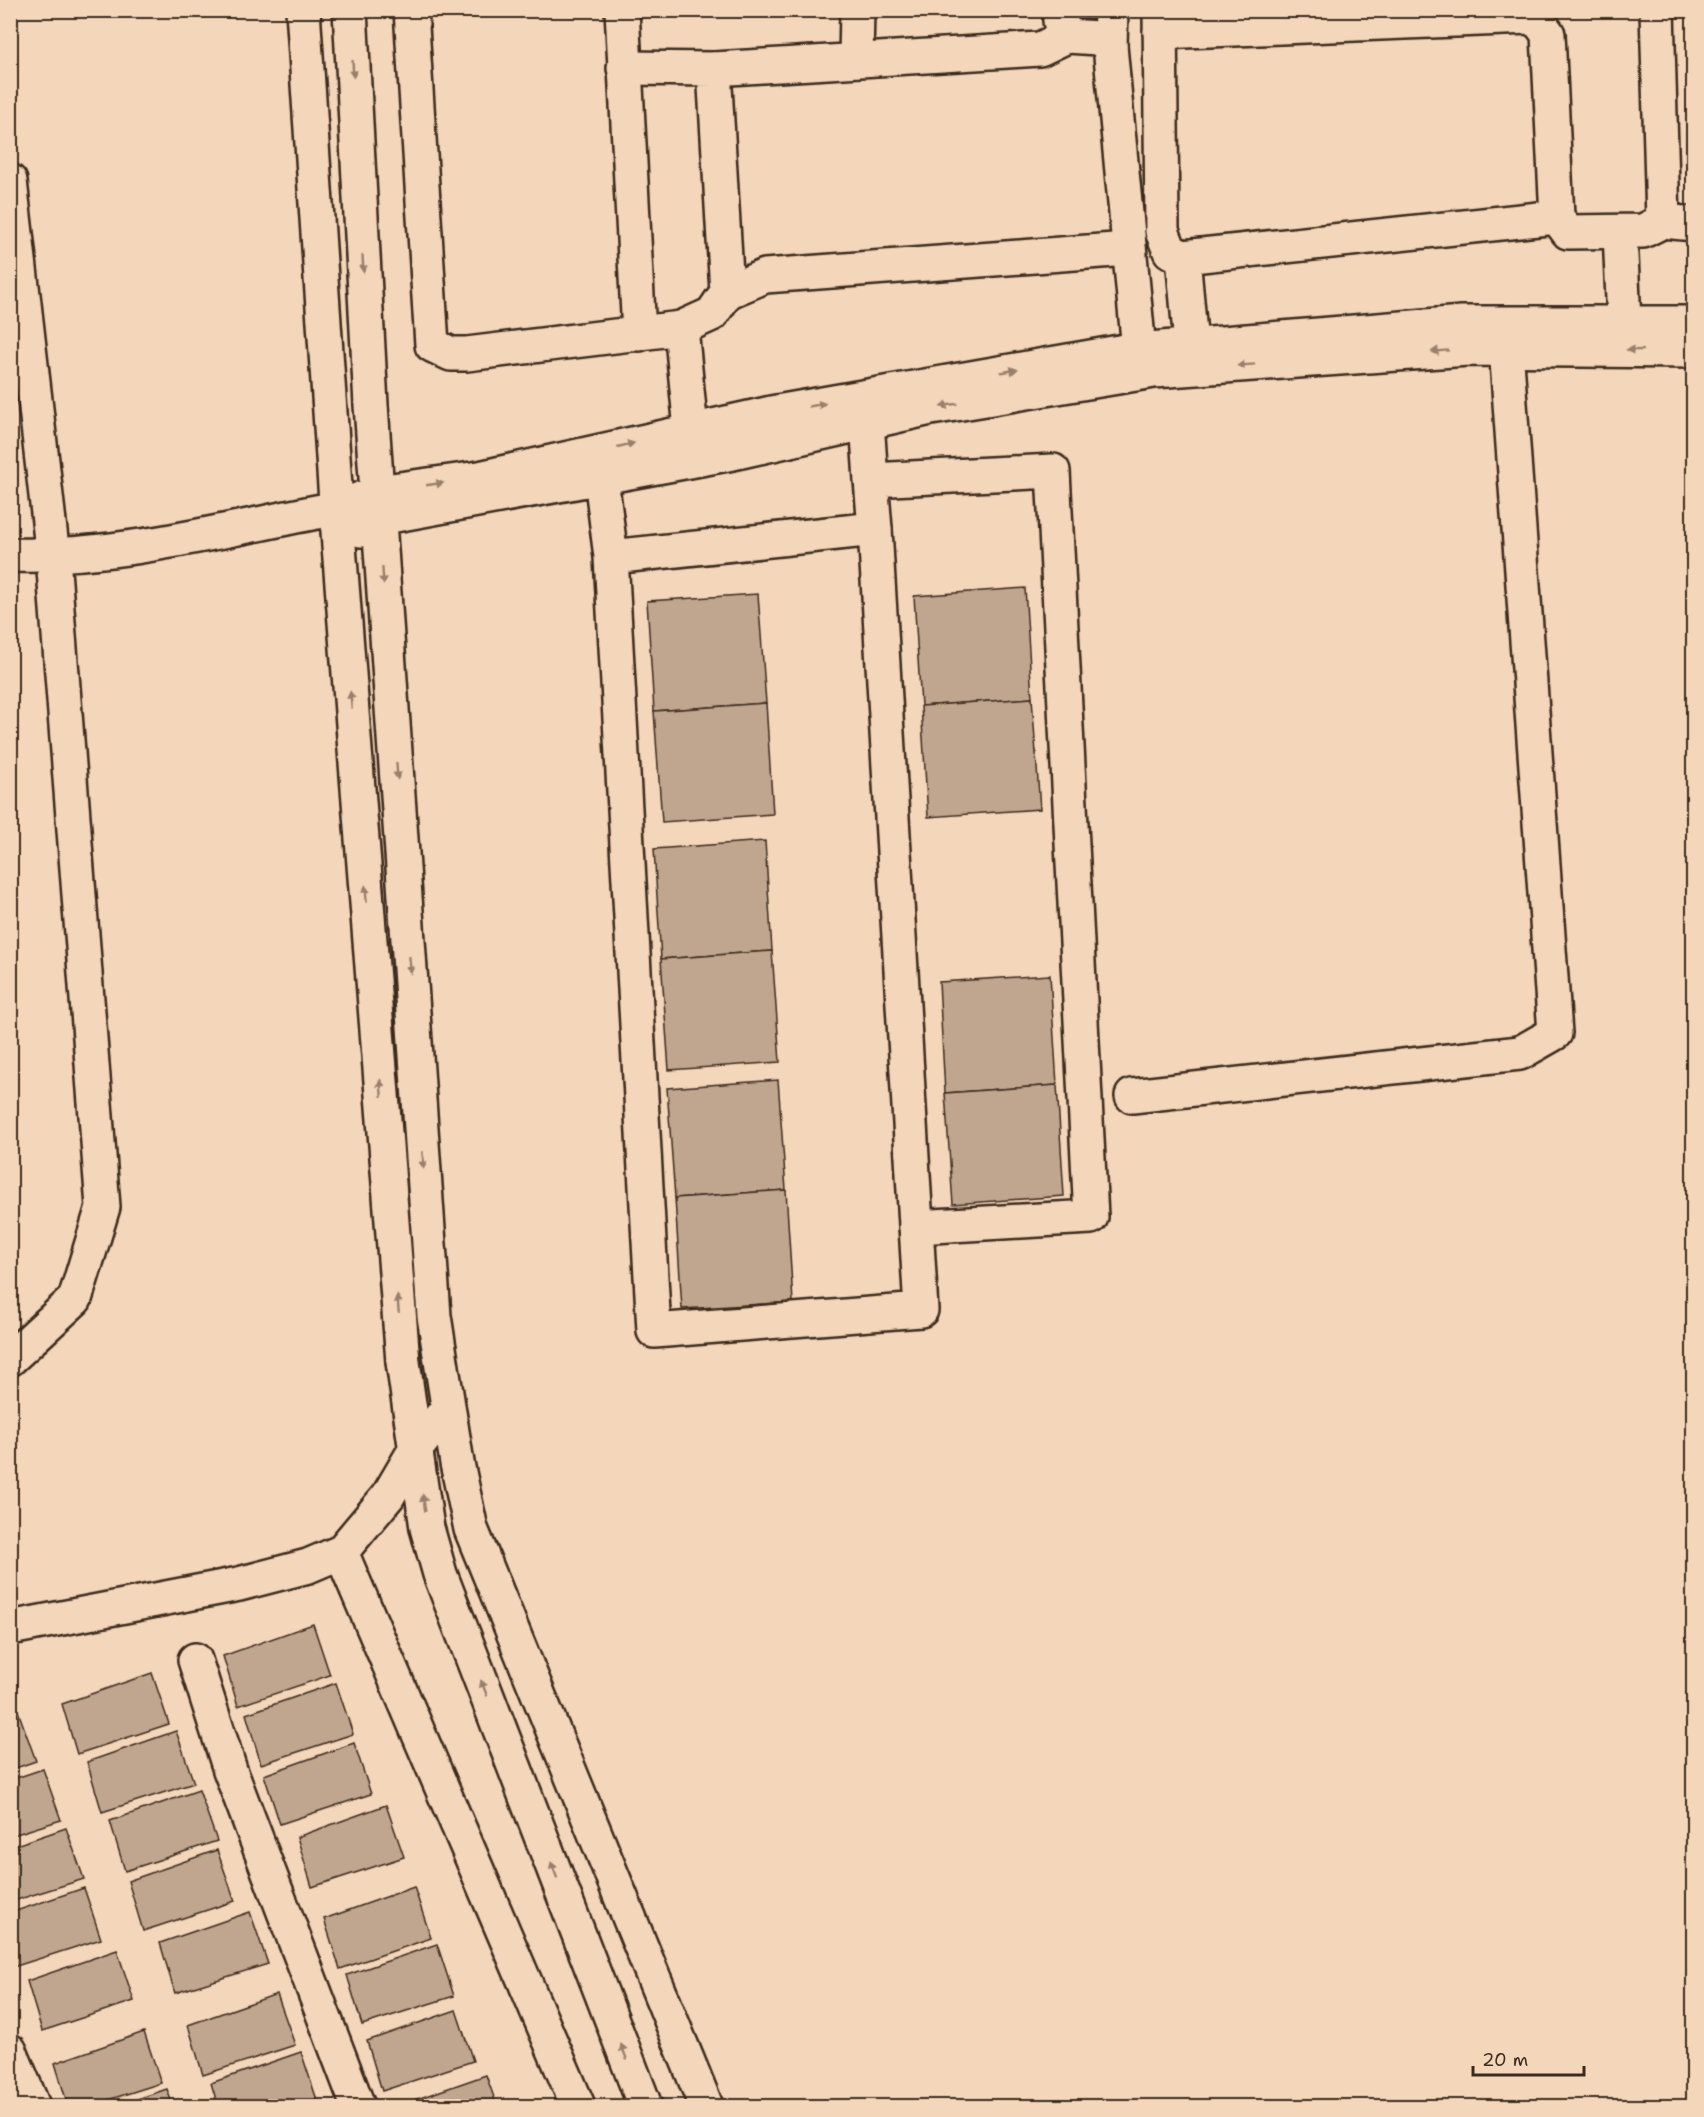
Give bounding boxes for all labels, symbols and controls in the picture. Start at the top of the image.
one-way arrow [349,59,358,78]
one-way arrow [359,254,368,273]
one-way arrow [1626,345,1645,354]
one-way arrow [1431,346,1450,355]
one-way arrow [1236,360,1255,369]
one-way arrow [1000,366,1019,375]
one-way arrow [807,400,826,409]
one-way arrow [939,401,958,410]
one-way arrow [617,440,636,449]
one-way arrow [426,479,445,488]
one-way arrow [379,567,388,586]
one-way arrow [346,690,356,709]
one-way arrow [392,761,401,780]
one-way arrow [361,885,371,904]
one-way arrow [405,956,414,975]
one-way arrow [377,1079,386,1098]
one-way arrow [418,1150,428,1169]
one-way arrow [394,1294,403,1313]
one-way arrow [419,1493,428,1512]
one-way arrow [479,1679,488,1697]
one-way arrow [549,1861,558,1879]
scale bar [1473,2039,1584,2077]
one-way arrow [619,2043,628,2061]
text: 20 m [1482,2048,1528,2072]

